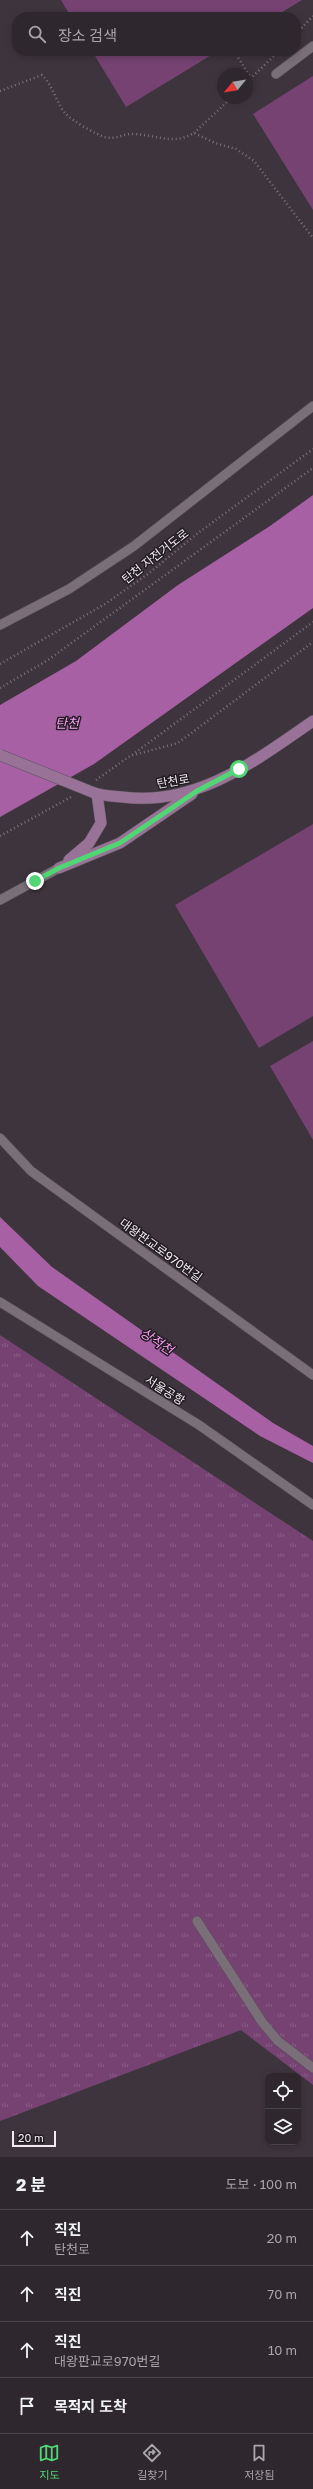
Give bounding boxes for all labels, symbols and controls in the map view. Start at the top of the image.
search box [12,12,301,56]
icon: search [26,23,48,45]
text: 장소 검색 [58,26,117,44]
north arrow [217,68,253,104]
street label: 탄천 자전거도로 [119,525,191,587]
water label: 탄천 [55,715,80,731]
route start [230,760,248,778]
street label: 탄천로 [155,771,191,791]
route end [26,872,44,890]
street label: 대왕판교로970번길 [117,1215,205,1285]
water label: 상적천 [138,1324,177,1358]
street label: 서울공항 [142,1372,188,1408]
map controls [265,2073,301,2145]
button: locate [265,2073,301,2109]
button: layers [265,2109,301,2145]
scale bar [12,2129,56,2148]
text: 20 m [18,2131,44,2144]
text: 2 분 [16,2174,46,2195]
text: 도보 · 100 m [225,2176,297,2192]
text: 직진 [54,2220,82,2238]
icon: ahead [16,2227,38,2249]
text: 20 m [267,2230,297,2246]
text: 탄천로 [54,2241,90,2257]
icon: ahead [16,2283,38,2305]
text: 직진 [54,2285,82,2303]
text: 70 m [267,2286,297,2302]
text: 직진 [54,2332,82,2350]
icon: ahead [16,2339,38,2361]
text: 10 m [268,2342,297,2358]
text: 대왕판교로970번길 [54,2353,161,2369]
icon: arrive [16,2395,38,2417]
text: 목적지 도착 [54,2397,127,2415]
tab: 지도 [38,2442,60,2482]
tab: 길찾기 [137,2442,168,2482]
tab: 저장됨 [244,2442,275,2482]

